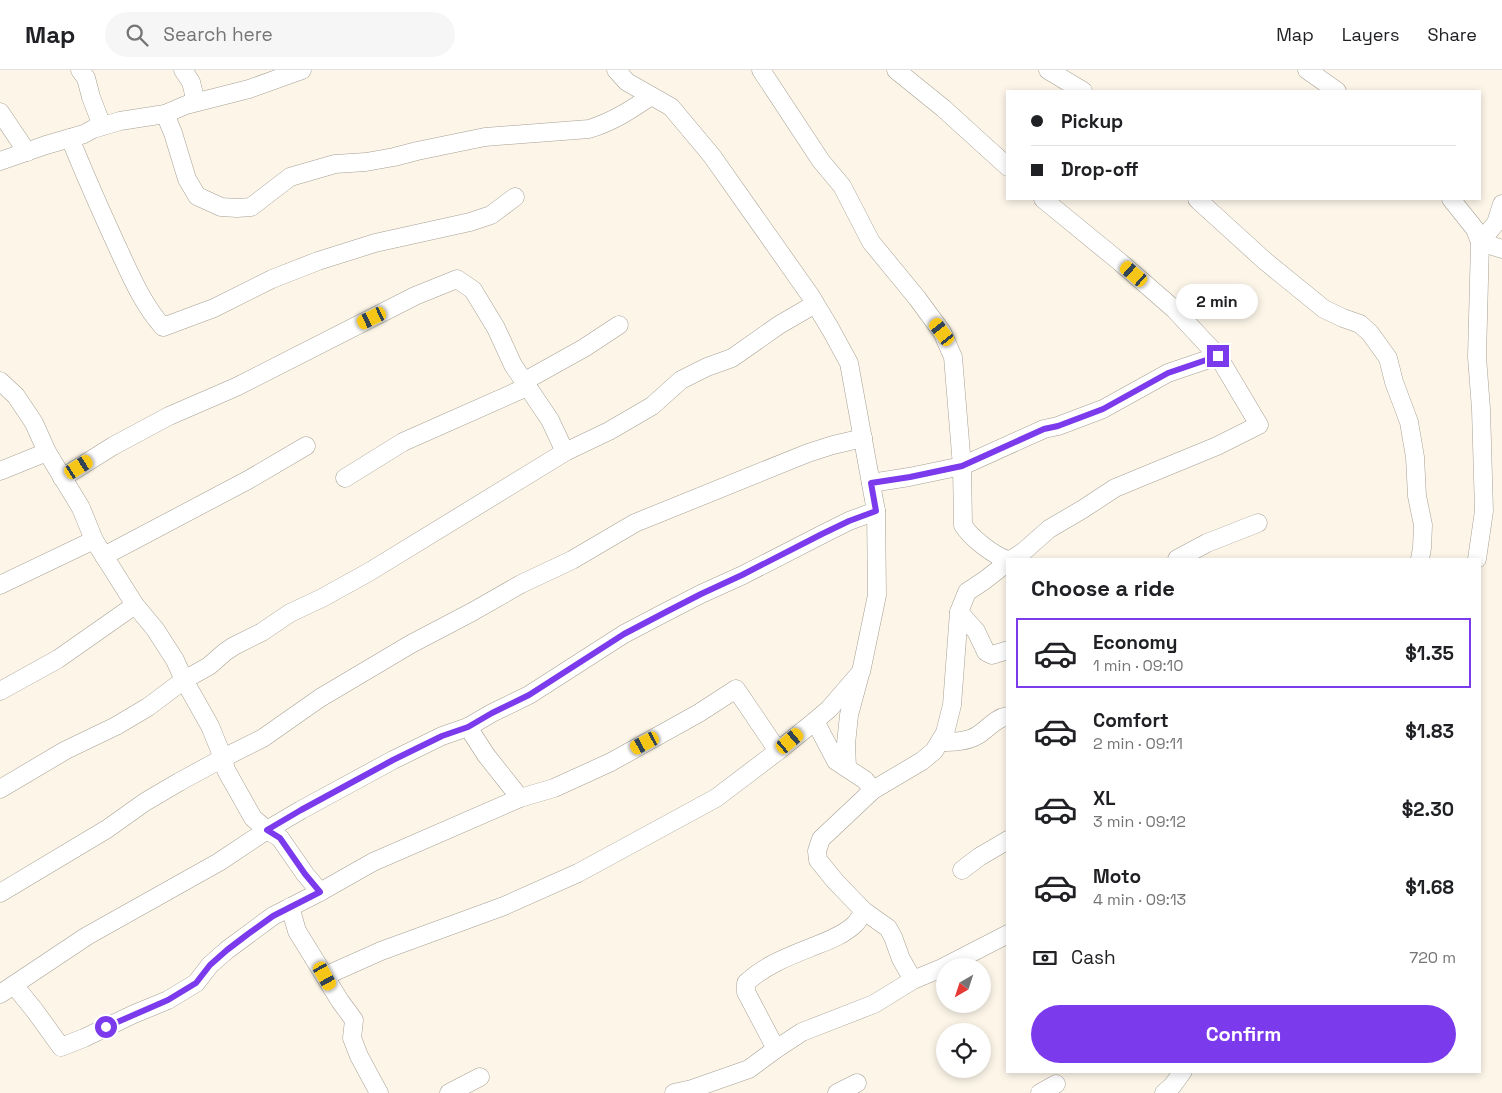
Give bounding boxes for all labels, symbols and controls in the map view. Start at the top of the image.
search box [105,12,455,57]
text: Map [25,19,75,50]
icon: search [123,21,151,49]
text: Search here [163,22,273,47]
text: Map [1276,23,1314,46]
text: Layers [1342,23,1399,46]
text: Share [1427,23,1477,46]
text: Pickup [1061,109,1123,134]
text: Drop-off [1061,157,1139,182]
car [1117,258,1150,290]
callout: 2 min [1177,284,1259,318]
text: 2 min [1196,291,1238,312]
car [355,305,388,331]
car [926,316,957,348]
route end [1207,345,1229,367]
car [62,453,95,481]
text: Choose a ride [1031,574,1175,602]
text: Economy [1093,630,1177,655]
icon: car [1033,631,1078,676]
text: $1.35 [1405,641,1454,666]
text: 1 min · 09:10 [1093,655,1184,676]
text: Comfort [1093,708,1169,733]
icon: car [1033,709,1078,754]
text: $1.83 [1405,719,1454,744]
car [773,726,806,756]
car [628,729,661,757]
text: 2 min · 09:11 [1093,733,1183,754]
text: XL [1093,786,1116,811]
icon: car [1033,787,1078,832]
text: $2.30 [1402,797,1454,822]
text: 3 min · 09:12 [1093,811,1186,832]
text: Moto [1093,864,1141,889]
icon: car [1033,865,1078,910]
text: $1.68 [1405,875,1454,900]
text: 4 min · 09:13 [1093,889,1186,910]
icon: cash [1031,944,1059,972]
text: Cash [1071,945,1116,970]
text: 720 m [1409,947,1456,968]
north arrow [936,958,991,1012]
map controls [936,958,991,1078]
car [311,959,338,993]
button: Confirm [1031,1005,1456,1063]
route start [95,1016,117,1038]
button: locate [936,1023,991,1078]

